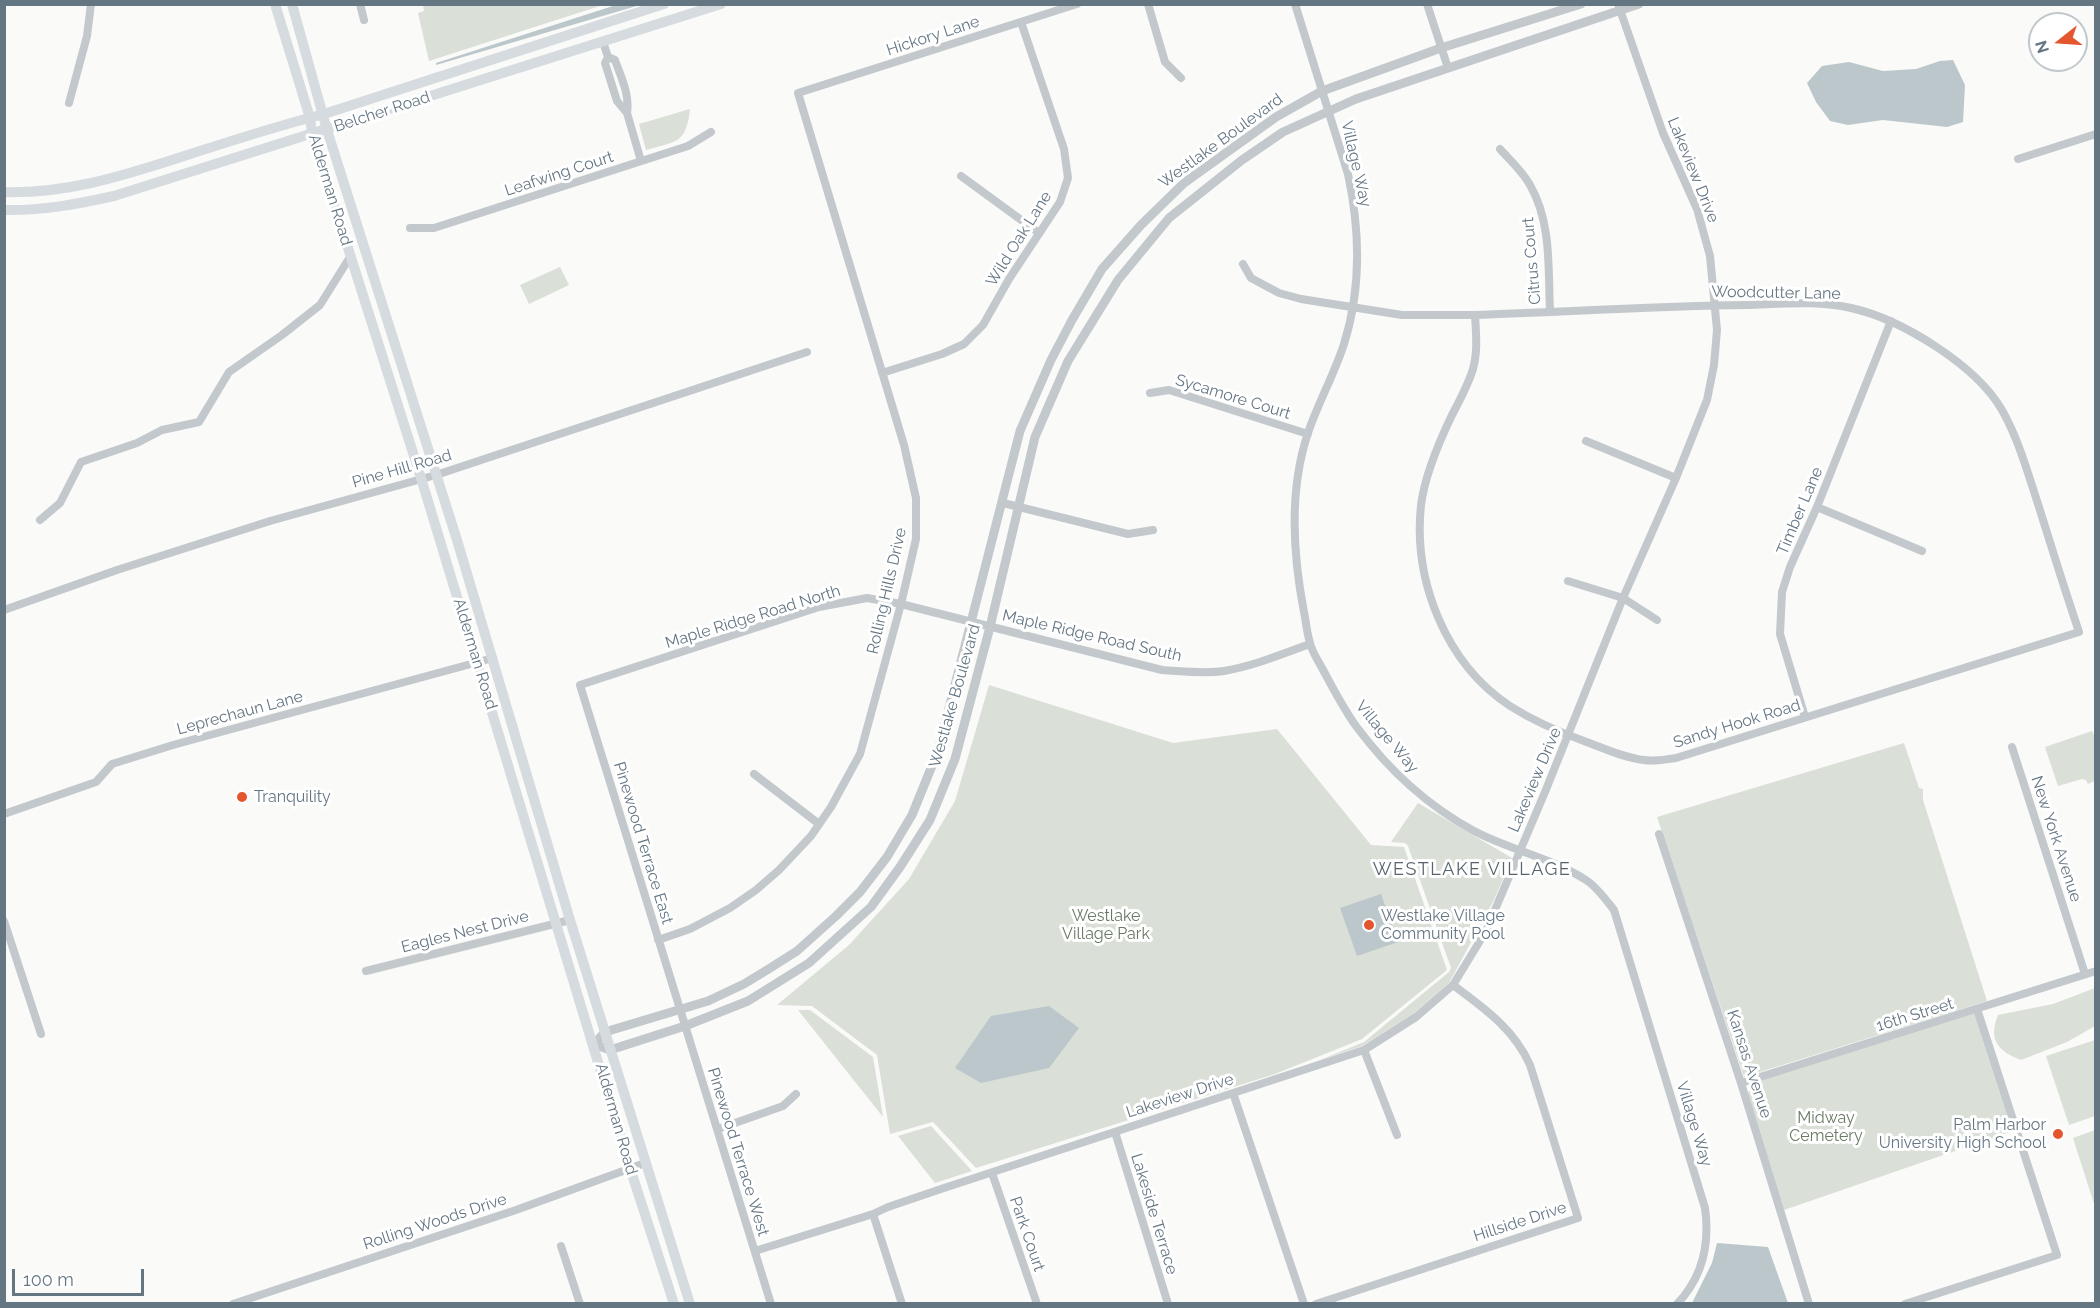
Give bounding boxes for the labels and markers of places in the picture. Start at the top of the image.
place label: Tranquility [254,787,331,807]
marker: Tranquility [235,790,249,804]
place label: Westlake Village Community Pool [1381,906,1505,944]
marker: Westlake Village Community Pool [1362,918,1376,932]
place label: Palm Harbor University High School [1879,1115,2046,1153]
marker: Palm Harbor University High School [2051,1127,2065,1141]

